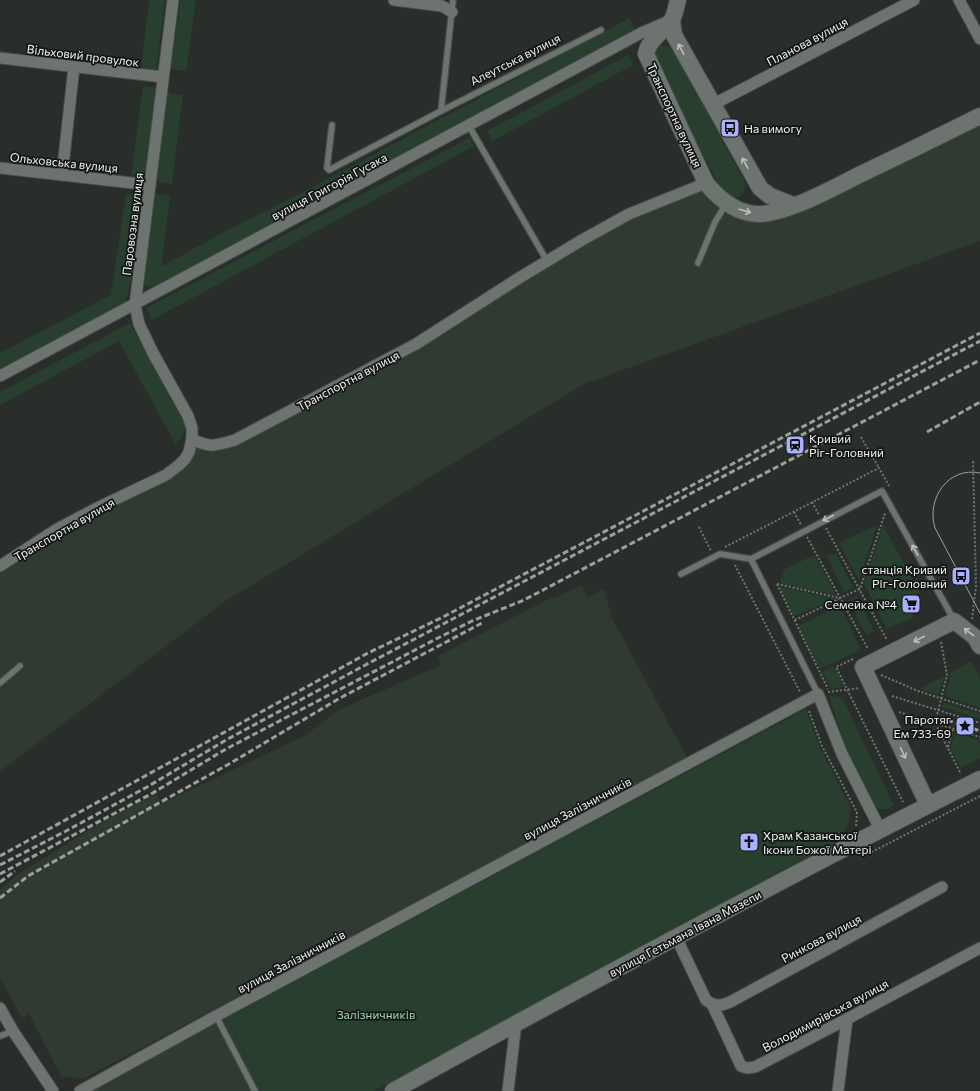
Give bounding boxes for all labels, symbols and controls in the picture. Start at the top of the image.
street label: Планова вулиця [764,14,850,68]
street label: Алеутська вулиця [468,30,562,88]
street label: Вільховий провулок [26,41,141,69]
one-way arrow [677,44,685,56]
street label: Транспортна вулиця [645,60,705,170]
bus stop icon: На вимогу [719,117,741,139]
place label: На вимогу [744,121,802,135]
street label: Ольховська вулиця [9,149,119,175]
street label: вулиця Григорія Гусака [269,150,389,222]
one-way arrow [740,157,748,169]
street label: Паровозна вулиця [119,172,145,276]
one-way arrow [738,208,751,215]
street label: Транспортна вулиця [294,347,402,413]
place label: Кривий Ріг-Головний [809,431,884,459]
station icon: Кривий Ріг-Головний [784,434,806,456]
street label: Транспортна вулиця [11,494,117,564]
one-way arrow [823,515,835,522]
one-way arrow [911,544,918,556]
place label: станція Кривий Ріг-Головний [862,562,947,590]
bus stop icon: станція Кривий Ріг-Головний [950,565,972,587]
supermarket icon: Семейка №4 [900,593,922,615]
place label: Семейка №4 [825,597,897,611]
one-way arrow [963,628,974,636]
one-way arrow [914,635,926,643]
place label: Паротяг Ем 733-69 [894,712,951,740]
place icon: Паротяг Ем 733-69 [954,715,976,737]
one-way arrow [900,747,908,759]
street label: вулиця Залізничників [521,774,633,842]
place label: Храм Казанської Ікони Божої Матері [763,828,871,856]
church icon: Храм Казанської Ікони Божої Матері [738,831,760,853]
street label: вулиця Гетьмана Івана Мазепи [606,887,764,979]
street label: Ринкова вулиця [779,911,863,965]
street label: вулиця Залізничників [235,927,347,995]
street label: Володимирівська вулиця [759,976,891,1054]
park label: Залізничників [337,1007,415,1021]

